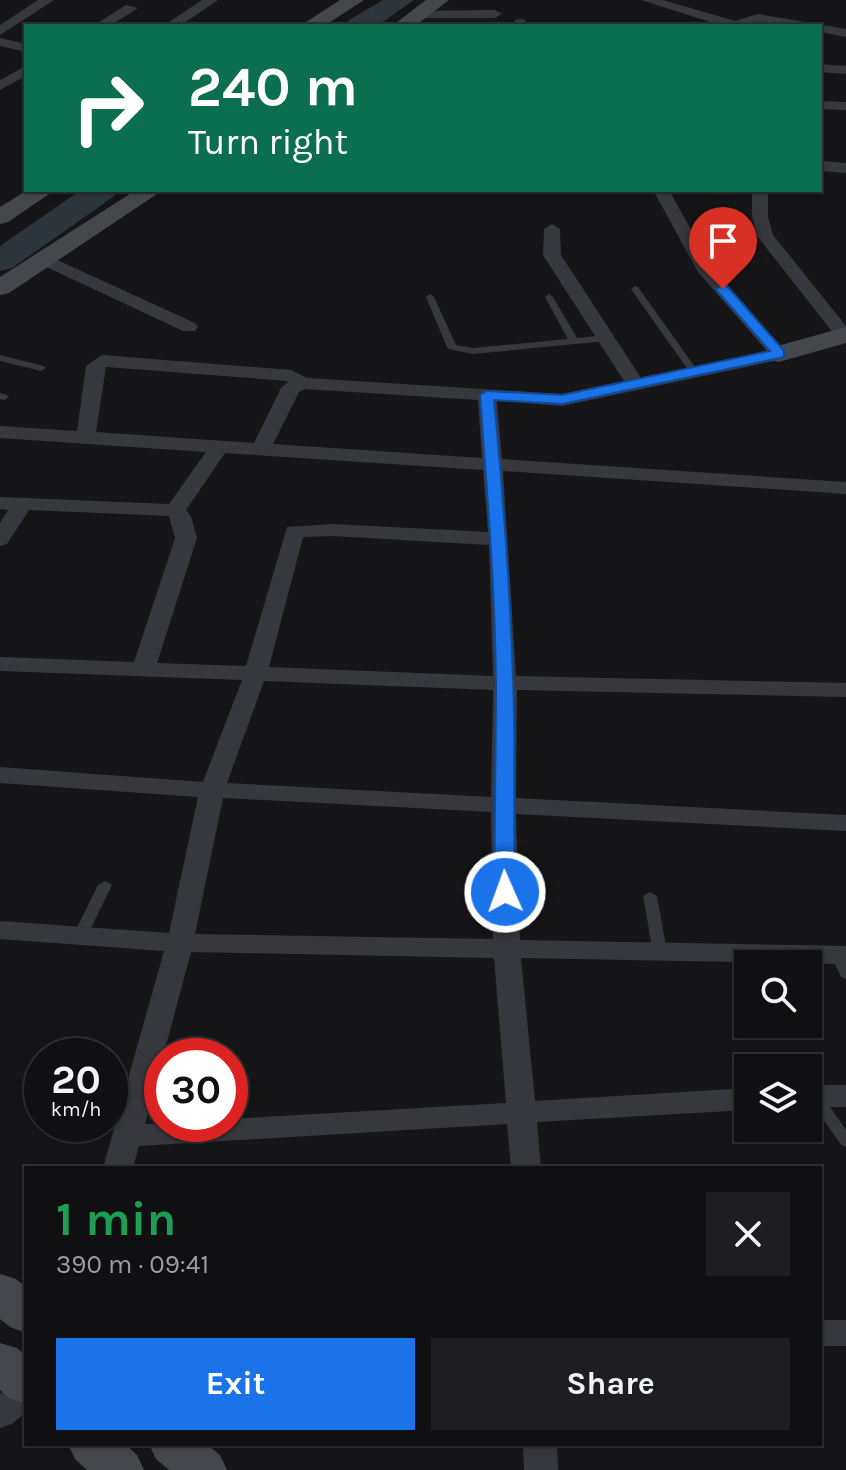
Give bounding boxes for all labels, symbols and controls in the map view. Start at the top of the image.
text: 240 m [188,54,358,119]
icon: right [56,56,160,160]
text: Turn right [188,121,348,163]
pin [689,207,757,289]
icon: arrive [701,219,745,263]
position arrow [463,850,547,934]
map controls [734,950,822,1142]
button: search [734,950,822,1038]
speed limit sign: 30 [144,1038,248,1142]
button: layers [734,1054,822,1142]
text: 20 [51,1056,101,1103]
text: km/h [51,1098,101,1121]
text: 1 min [56,1191,176,1247]
button: close [706,1192,790,1276]
text: 390 m · 09:41 [56,1249,209,1280]
button: Exit [56,1338,415,1430]
button: Share [431,1338,790,1430]

